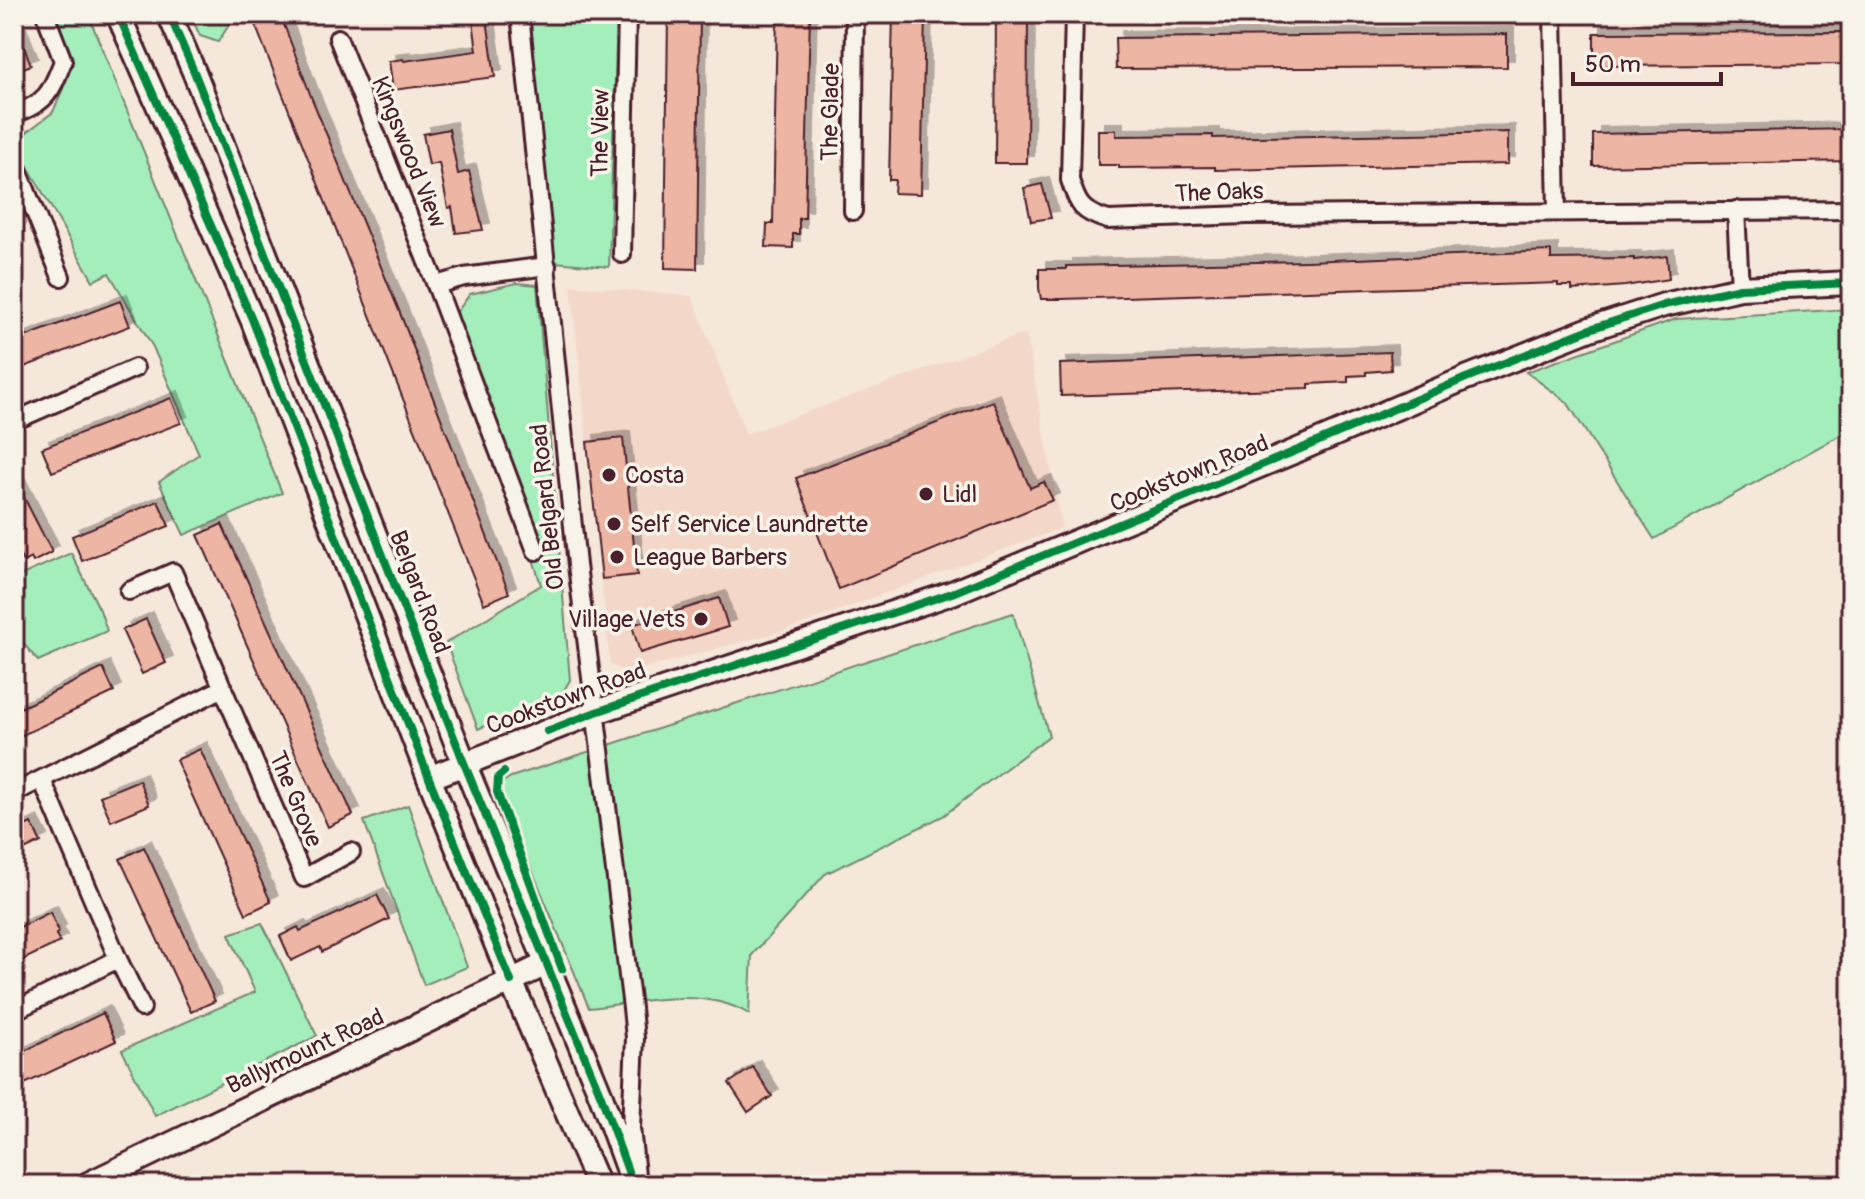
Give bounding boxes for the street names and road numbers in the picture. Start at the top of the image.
street label: The Glade [815,63,846,161]
street label: Kingswood View [365,72,452,232]
street label: The View [585,89,616,177]
street label: The Oaks [1174,176,1264,209]
street label: Old Belgard Road [524,422,571,592]
street label: Cookstown Road [1106,428,1273,518]
street label: Belgard Road [383,527,456,658]
street label: Cookstown Road [482,656,650,741]
street label: The Grove [262,747,329,852]
street label: Ballymount Road [222,1002,389,1101]

